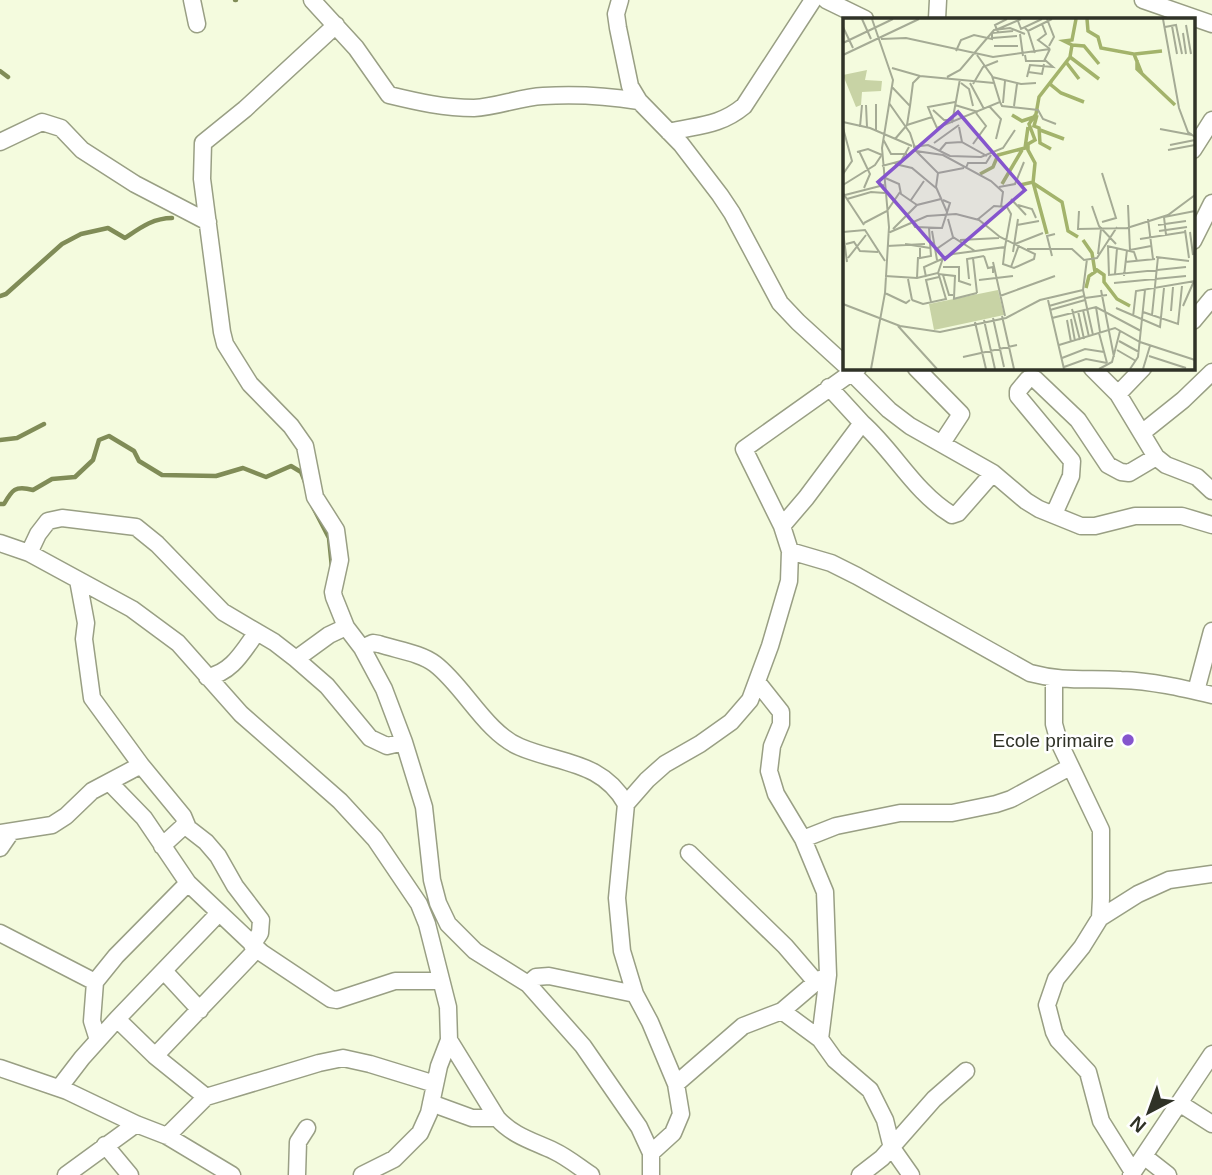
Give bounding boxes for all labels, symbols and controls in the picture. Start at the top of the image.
inset map [843,18,1194,369]
place label: Ecole primaire [993,730,1114,751]
marker: Ecole primaire [1120,732,1136,748]
north arrow [1114,1077,1184,1147]
text: N [1126,1112,1150,1137]

